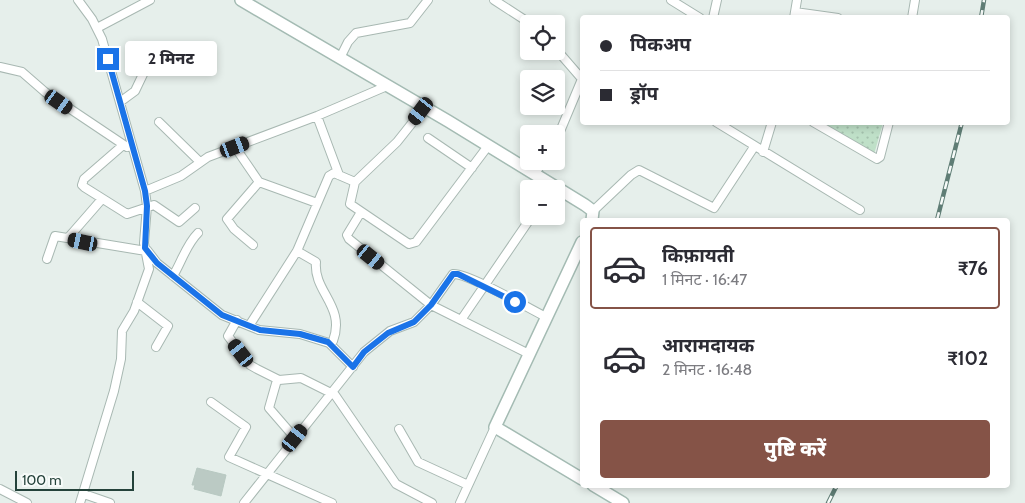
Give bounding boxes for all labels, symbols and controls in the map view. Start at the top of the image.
map controls [520,15,565,225]
button: locate [520,15,565,60]
text: पिकअप [630,33,691,56]
callout: 2 मिनट [126,42,218,76]
route end [97,48,119,70]
text: 2 मिनट [148,49,194,68]
button: layers [520,70,565,115]
text: ड्रॉप [630,82,658,105]
car [42,87,75,117]
car [405,95,436,127]
button: + [520,125,565,170]
car [218,135,251,159]
button: − [520,180,565,225]
car [66,232,99,252]
car [354,242,387,272]
text: किफ़ायती [662,244,734,267]
icon: car [602,246,647,291]
text: ₹76 [958,257,988,280]
text: 1 मिनट · 16:47 [662,270,747,289]
route start [504,291,526,313]
text: आरामदायक [662,334,754,357]
icon: car [602,336,647,381]
car [225,337,256,369]
text: ₹102 [947,347,988,370]
text: 2 मिनट · 16:48 [662,360,752,379]
button: पुष्टि करें [600,420,990,478]
car [279,422,310,454]
scale bar [15,468,134,491]
text: 100 m [22,471,62,489]

